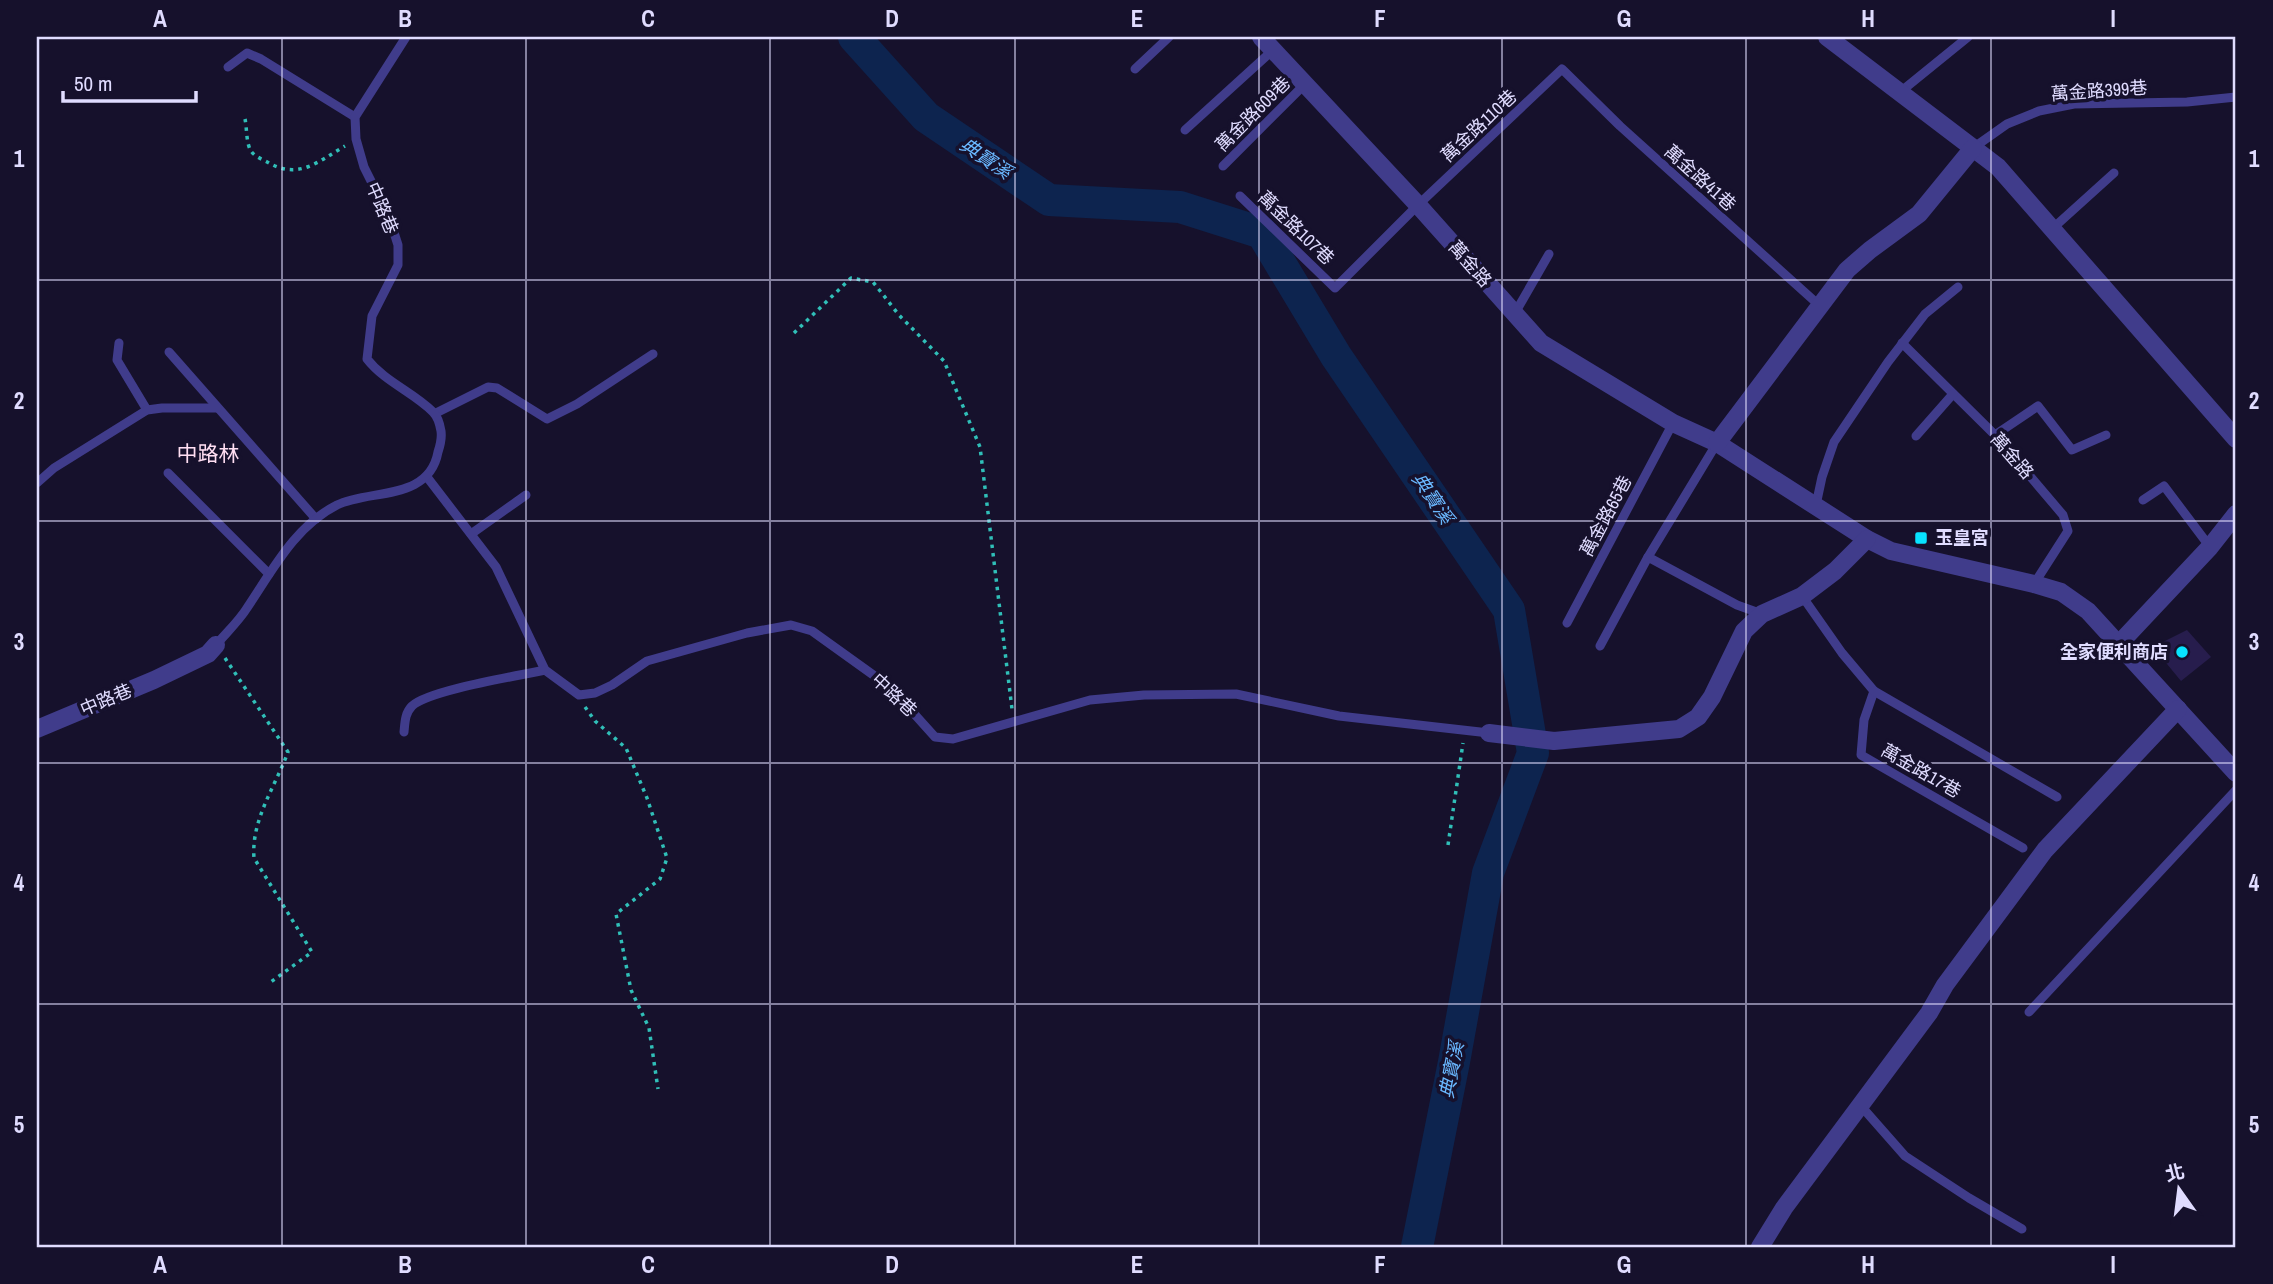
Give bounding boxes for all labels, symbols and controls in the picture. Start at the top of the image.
text: A [153,3,167,34]
text: B [398,3,412,34]
text: C [641,3,655,34]
text: D [885,3,899,34]
text: E [1131,3,1143,34]
text: F [1374,3,1386,34]
text: G [1617,3,1631,34]
text: H [1861,3,1875,34]
text: I [2110,3,2116,34]
scale bar [63,60,196,104]
text: 50 m [74,69,112,98]
street label: 萬金路609巷 [1210,71,1296,157]
street label: 萬金路399巷 [2050,75,2148,106]
street label: 萬金路110巷 [1435,84,1522,167]
water label: 典寶溪 [955,131,1019,186]
street label: 萬金路41巷 [1659,139,1742,217]
text: 1 [14,143,25,174]
text: 1 [2249,143,2260,174]
street label: 中路巷 [360,178,405,238]
street label: 萬金路107巷 [1253,185,1340,270]
street label: 萬金路 [1443,235,1498,292]
text: 2 [14,385,24,416]
text: 2 [2249,385,2259,416]
street label: 萬金路 [1985,427,2040,484]
district label: 中路林 [177,439,240,468]
water label: 典寶溪 [1406,467,1461,531]
street label: 萬金路65巷 [1574,471,1637,561]
place label: 玉皇宮 [1935,525,1989,550]
marker: 玉皇宮 [1913,530,1929,546]
text: 3 [14,626,24,657]
text: 3 [2249,626,2259,657]
place label: 全家便利商店 [2060,639,2168,664]
marker: 全家便利商店 [2174,644,2190,660]
street label: 中路巷 [866,667,923,722]
street label: 中路巷 [76,677,136,722]
street label: 萬金路17巷 [1877,738,1966,803]
text: 4 [14,867,25,898]
text: 4 [2249,867,2260,898]
water label: 典寶溪 [1433,1037,1470,1100]
text: 5 [14,1109,24,1140]
text: 5 [2249,1109,2259,1140]
north arrow [2144,1154,2214,1224]
text: 北 [2163,1158,2187,1187]
text: A [153,1249,167,1280]
text: B [398,1249,412,1280]
text: C [641,1249,655,1280]
text: D [885,1249,899,1280]
text: E [1131,1249,1143,1280]
text: F [1374,1249,1386,1280]
text: G [1617,1249,1631,1280]
text: H [1861,1249,1875,1280]
text: I [2110,1249,2116,1280]

